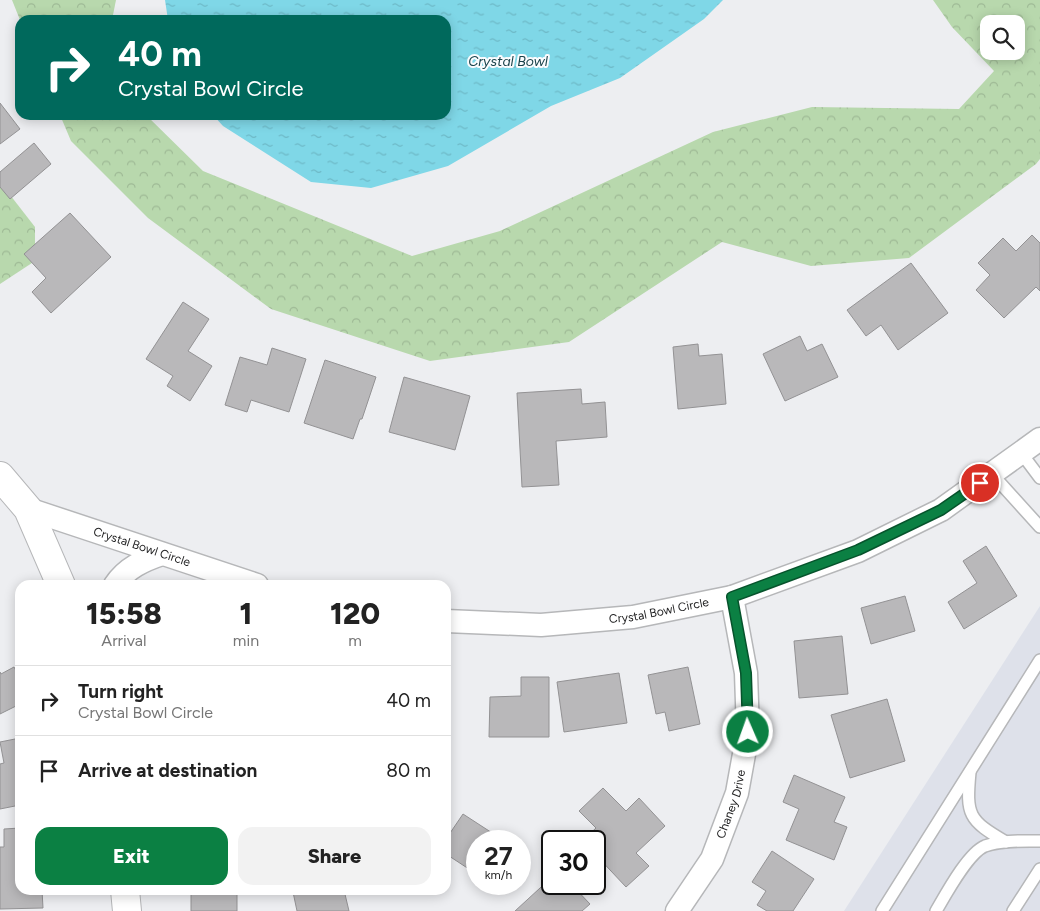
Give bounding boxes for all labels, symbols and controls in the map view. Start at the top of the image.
map controls [980,15,1025,60]
button: search [980,15,1025,60]
text: 40 m [118,33,202,75]
icon: right [35,35,100,100]
water label: Crystal Bowl [468,53,549,70]
text: Crystal Bowl Circle [118,75,303,102]
pin [959,462,1001,504]
icon: arrive [966,469,994,497]
street label: Crystal Bowl Circle [92,524,193,570]
text: 15:58 [86,595,162,632]
text: 1 [240,595,252,632]
text: 120 [330,595,380,632]
street label: Crystal Bowl Circle [608,595,710,626]
text: Arrival [101,631,147,650]
text: min [233,631,259,650]
text: m [348,631,362,650]
text: Turn right [78,680,164,703]
icon: right [35,687,63,715]
text: 40 m [386,689,431,712]
text: Crystal Bowl Circle [78,703,213,722]
position arrow [721,705,773,757]
icon: arrive [35,757,63,785]
text: Arrive at destination [78,759,257,782]
text: 80 m [386,759,431,782]
street label: Chaney Drive [713,768,748,840]
button: Exit [35,827,228,885]
button: Share [238,827,431,885]
speed limit sign: 30 [541,830,606,895]
text: 27 [484,841,513,871]
text: km/h [485,868,512,882]

